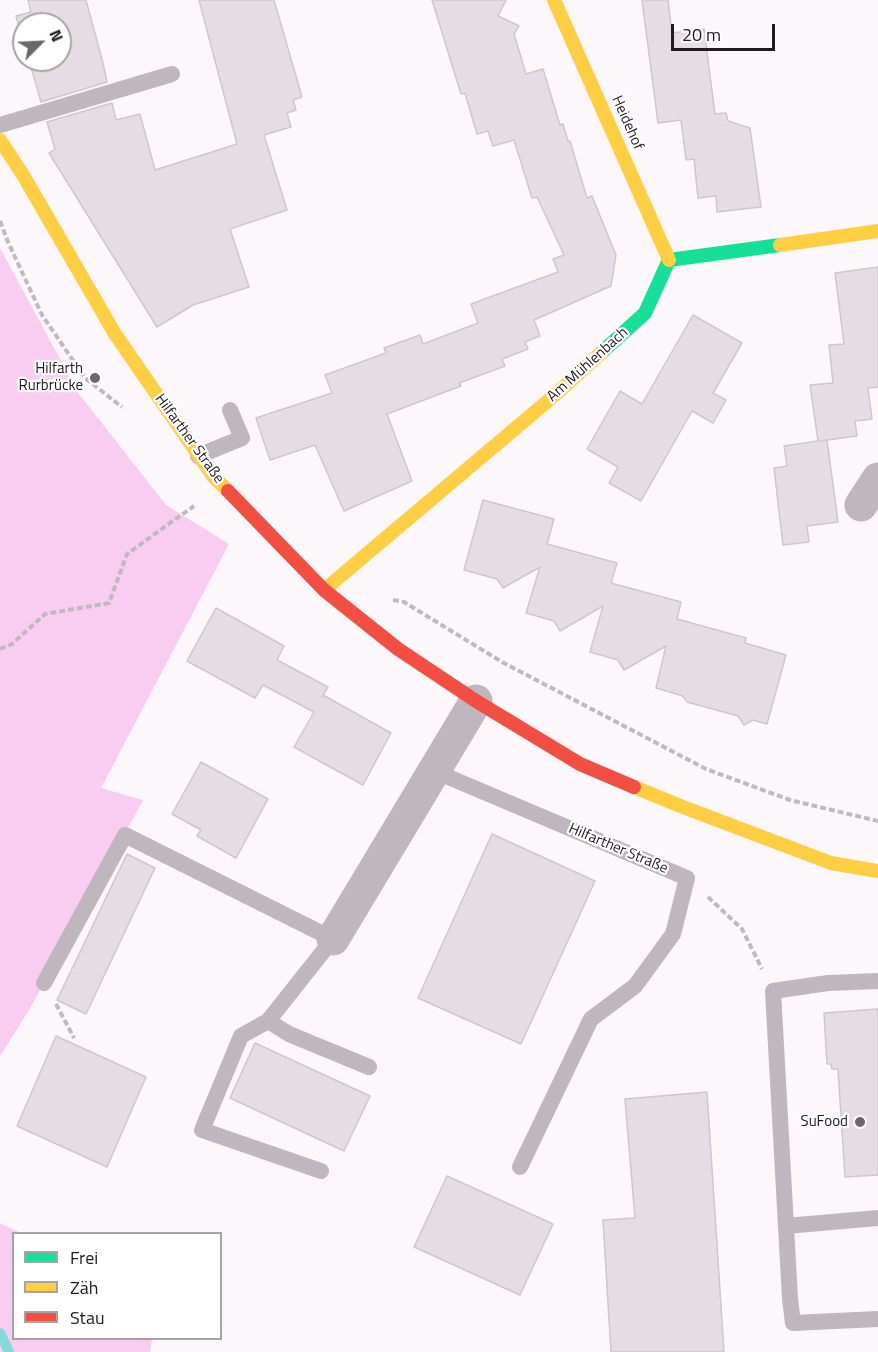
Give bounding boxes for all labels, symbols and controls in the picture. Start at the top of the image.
north arrow [12,12,72,72]
scale bar [674,12,778,50]
text: 20 m [682,21,721,48]
text: N [43,26,70,45]
street label: Heidehof [607,93,647,153]
street label: Am Mühlenbach [544,324,632,406]
place label: Hilfarth Rurbrücke [19,360,83,395]
marker: Hilfarth Rurbrücke [88,371,102,385]
street label: Hilfarther Straße [151,391,227,487]
street label: Hilfarther Straße [566,820,670,878]
place label: SuFood [801,1113,848,1131]
marker: SuFood [853,1115,867,1129]
legend [12,1232,222,1340]
text: Frei [70,1244,98,1271]
text: Zäh [70,1274,98,1301]
text: Stau [70,1304,105,1331]

